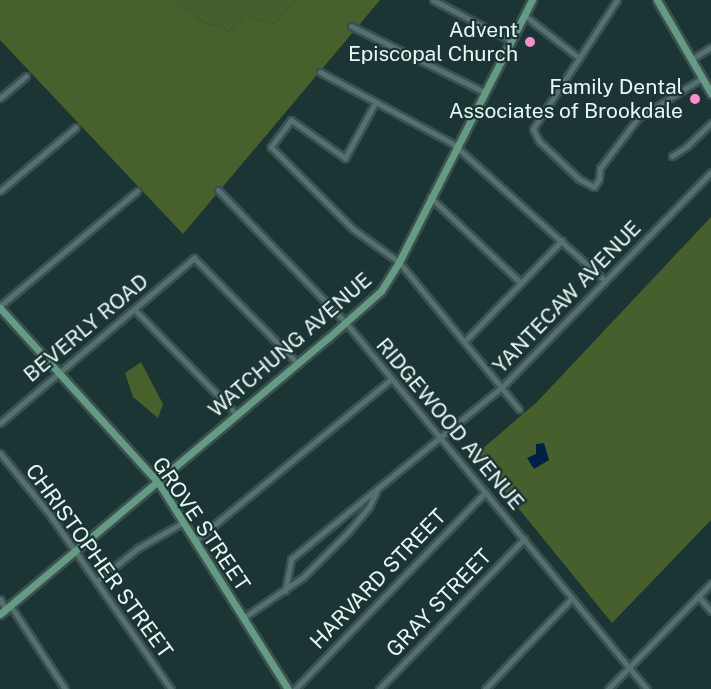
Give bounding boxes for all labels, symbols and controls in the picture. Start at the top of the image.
place label: Advent Episcopal Church [348,17,518,67]
marker: Advent Episcopal Church [523,35,537,49]
place label: Family Dental Associates of Brookdale [448,74,683,124]
marker: Family Dental Associates of Brookdale [688,92,702,106]
street label: YANTECAW AVENUE [488,215,646,379]
street label: WATCHUNG AVENUE [203,267,377,423]
street label: BEVERLY ROAD [19,269,153,387]
street label: RIDGEWOOD AVENUE [371,333,529,515]
street label: GROVE STREET [147,452,255,596]
street label: CHRISTOPHER STREET [20,459,178,663]
street label: HARVARD STREET [305,504,451,654]
street label: GRAY STREET [381,544,497,662]

